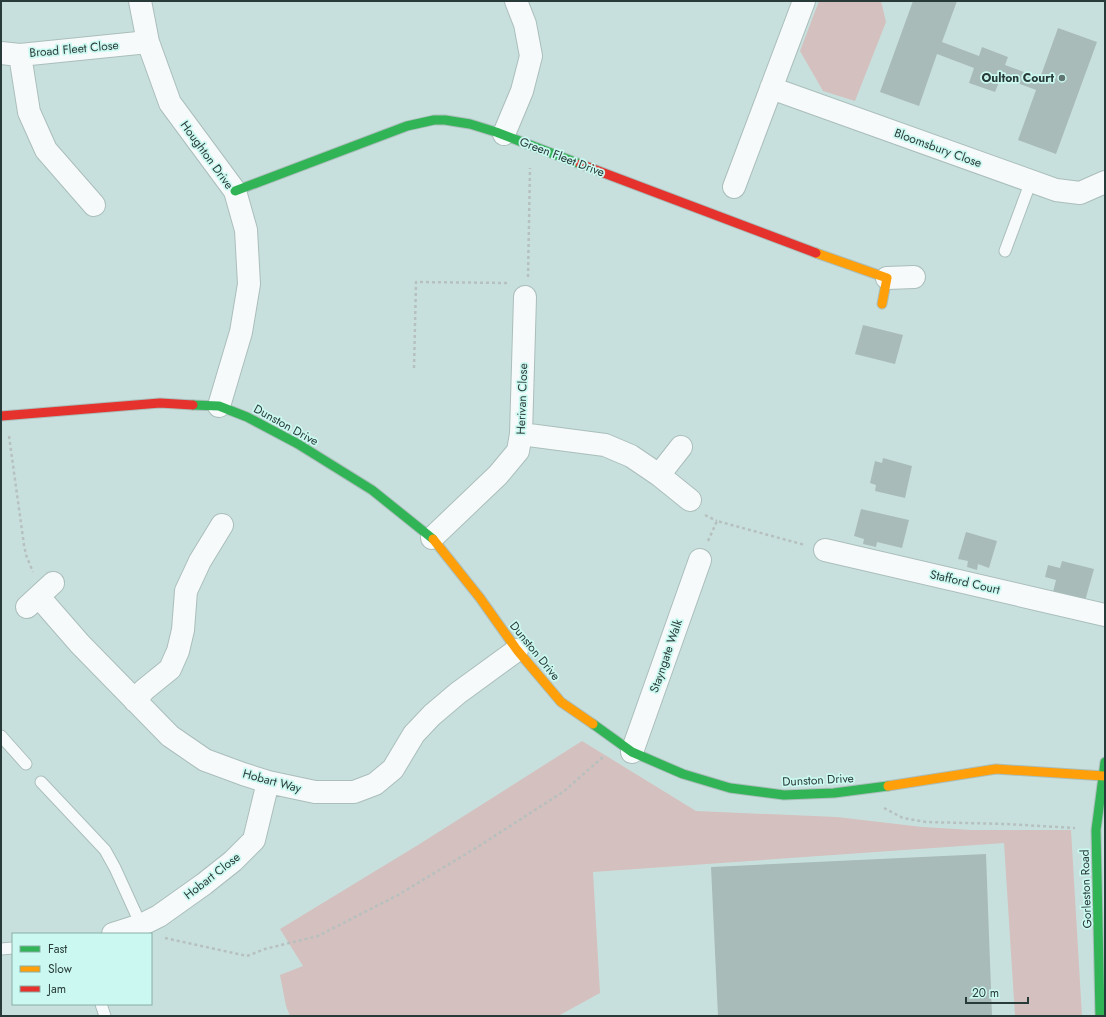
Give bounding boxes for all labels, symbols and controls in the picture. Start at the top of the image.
street label: Broad Fleet Close [29,36,119,62]
place label: Oulton Court [981,69,1054,87]
marker: Oulton Court [1057,73,1067,83]
street label: Houghton Drive [176,117,238,193]
street label: Bloomsbury Close [892,124,984,172]
street label: Green Fleet Drive [517,133,607,181]
street label: Herivan Close [512,363,532,435]
street label: Dunston Drive [250,400,322,450]
street label: Stafford Court [928,565,1002,599]
street label: Stayngate Walk [645,616,687,695]
street label: Dunston Drive [505,618,565,684]
street label: Hobart Way [241,765,304,798]
street label: Dunston Drive [782,769,854,791]
street label: Hobart Close [180,848,244,904]
street label: Gorleston Road [1076,849,1096,929]
legend [12,933,152,1005]
text: Fast [48,940,67,958]
text: Slow [48,960,73,978]
scale bar [966,979,1028,1005]
text: Jam [46,980,66,998]
text: 20 m [972,984,999,1002]

